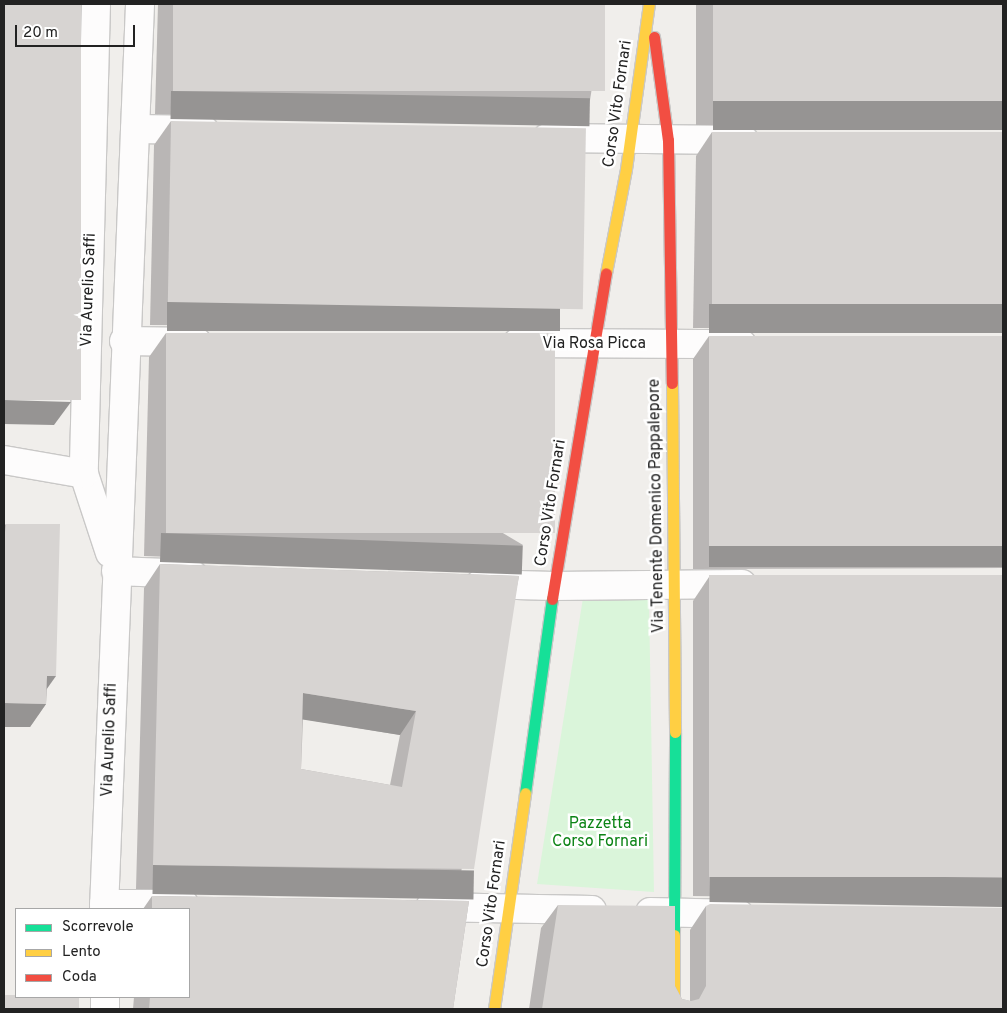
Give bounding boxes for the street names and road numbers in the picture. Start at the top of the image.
street label: Corso Vito Fornari [600,39,636,169]
street label: Via Aurelio Saffi [77,232,101,348]
street label: Via Rosa Picca [542,334,646,354]
street label: Via Tenente Domenico Pappalepore [645,378,669,634]
street label: Corso Vito Fornari [531,438,571,568]
street label: Via Aurelio Saffi [98,682,122,798]
street label: Corso Vito Fornari [474,839,510,969]

